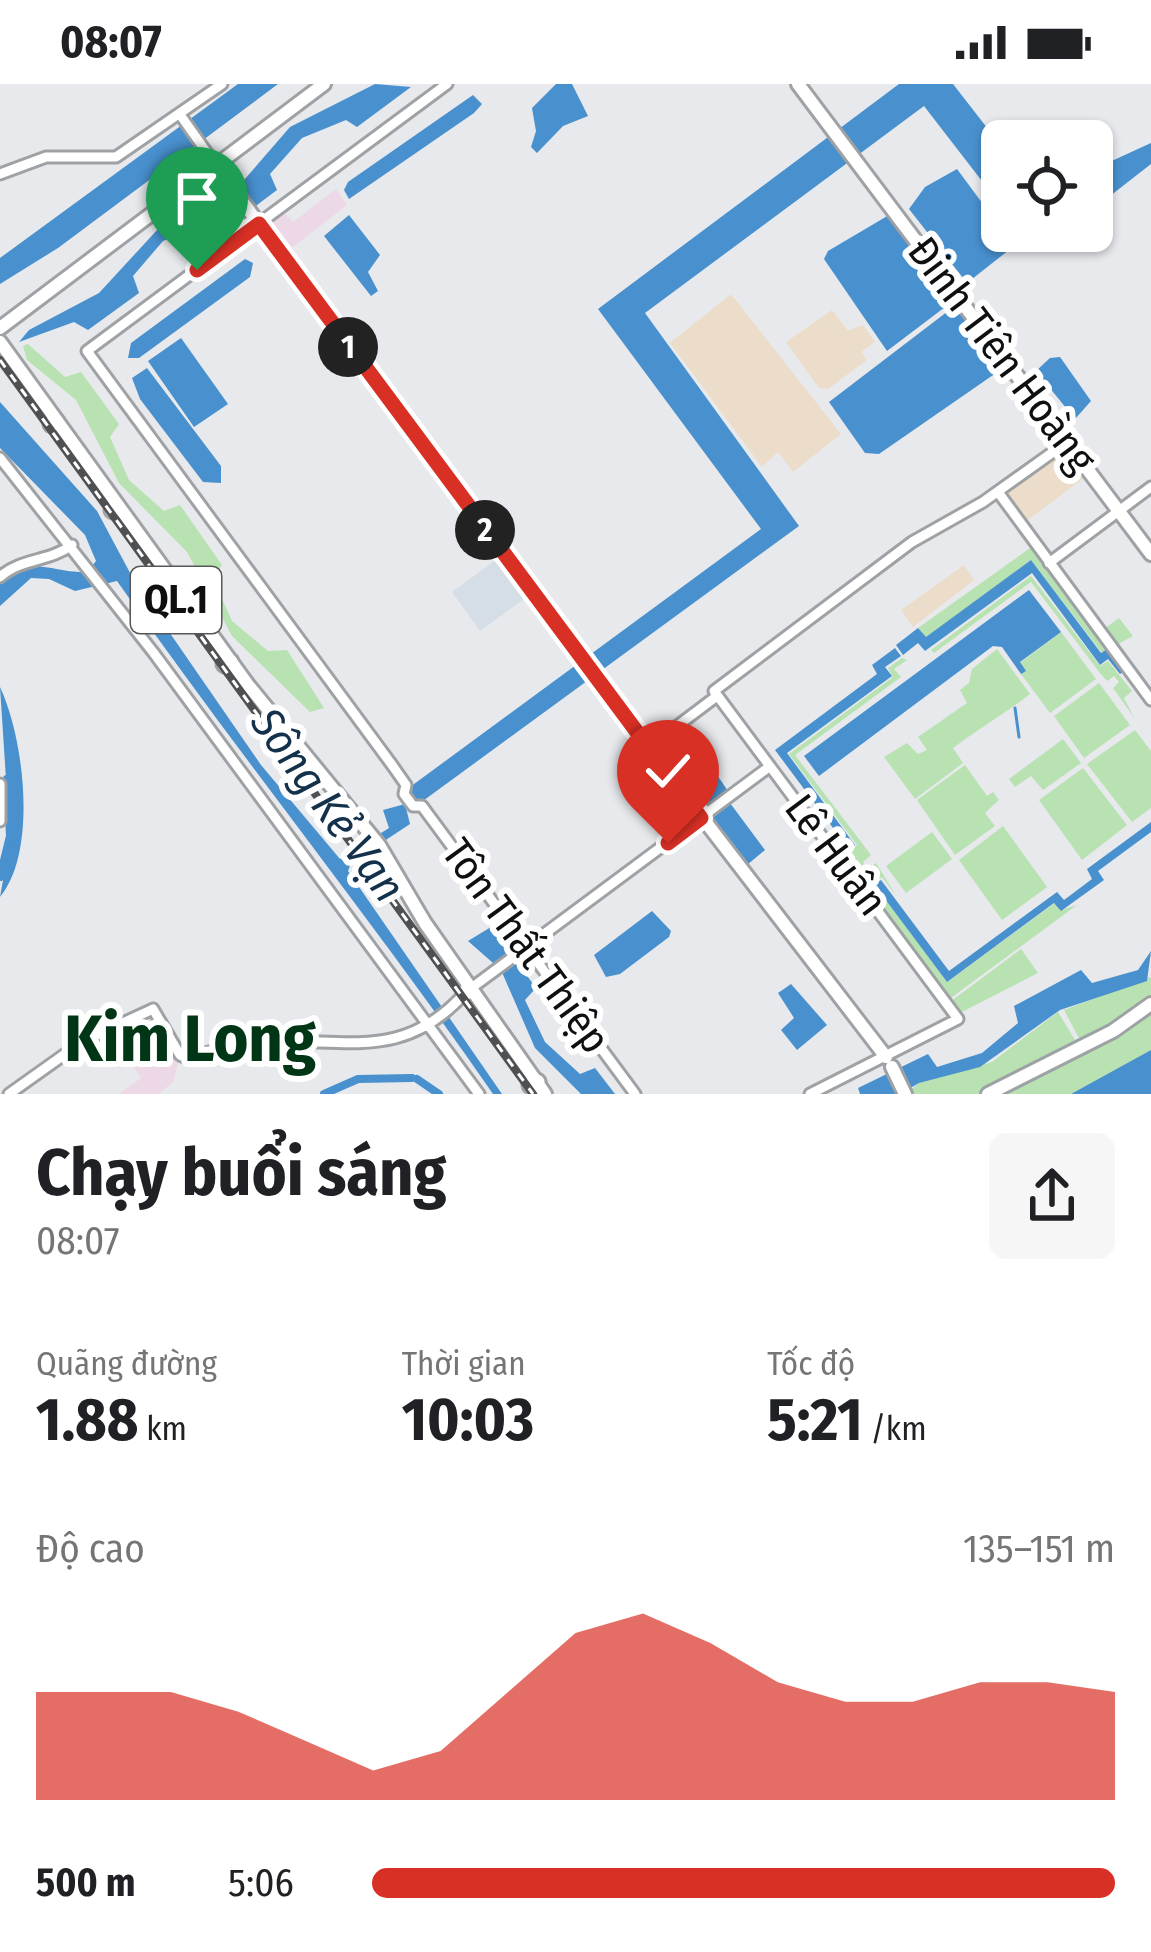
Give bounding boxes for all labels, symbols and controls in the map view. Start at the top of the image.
text: 08:07 [60,15,162,69]
map controls [981,120,1113,252]
button: locate [981,120,1113,252]
pin [146,147,248,270]
icon: arrive [164,165,230,231]
street label: Đinh Tiên Hoàng [897,227,1107,483]
pin: 1 [318,317,378,377]
text: 1 [341,327,355,367]
pin: 2 [455,500,515,560]
text: 2 [477,510,493,550]
road number: QL.1 [131,567,221,633]
water label: Sông Kẻ Vạn [239,697,416,912]
pin [617,720,719,843]
icon: check [635,738,701,804]
street label: Lê Huân [774,785,898,925]
street label: Tôn Thất Thiệp [432,829,620,1063]
district label: Kim Long [64,999,316,1078]
text: Chạy buổi sáng [36,1133,446,1212]
button: share [989,1133,1115,1259]
text: 08:07 [36,1218,120,1264]
text: Quãng đường [36,1344,217,1384]
text: Thời gian [402,1344,526,1384]
text: Tốc độ [767,1344,855,1384]
text: 1.88 [36,1384,138,1456]
text: 10:03 [402,1384,534,1456]
text: 5:21 [767,1384,863,1456]
text: km [138,1409,187,1449]
text: /km [863,1409,927,1449]
text: Độ cao [36,1526,145,1572]
text: 135–151 m [963,1526,1115,1572]
text: 500 m [36,1860,136,1906]
text: 5:06 [228,1860,294,1906]

